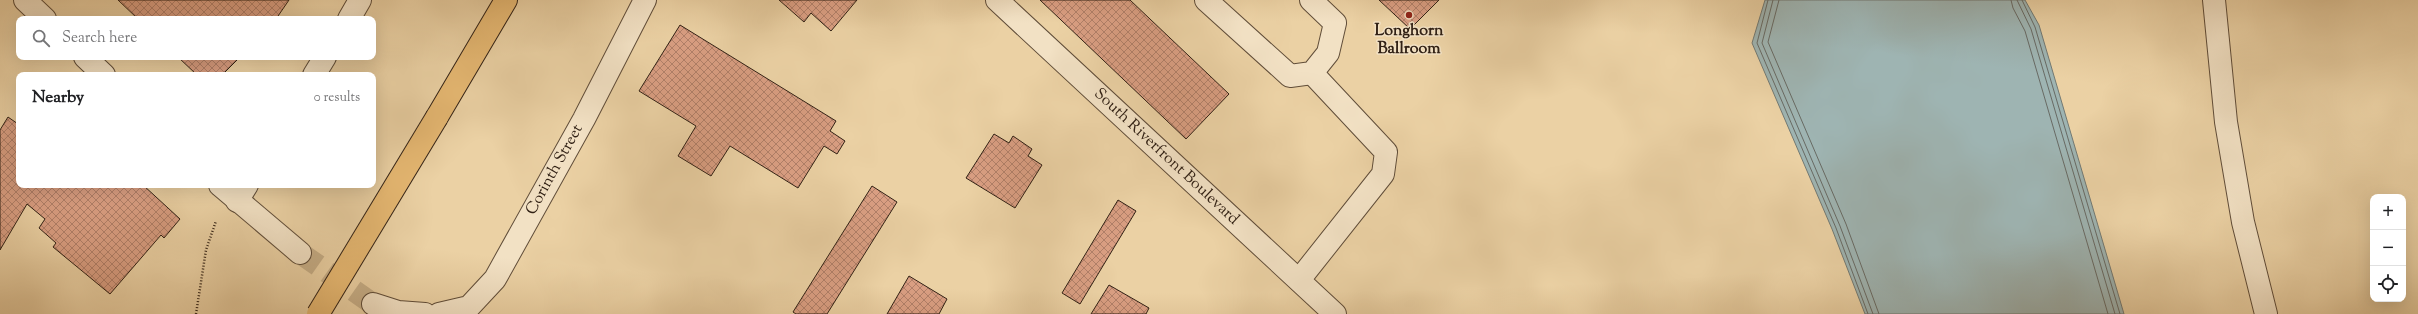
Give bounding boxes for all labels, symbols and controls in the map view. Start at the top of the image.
marker: Longhorn Ballroom [1404,10,1414,20]
search box [16,16,376,60]
place label: Longhorn Ballroom [1375,20,1444,61]
icon: search [30,27,52,49]
text: Search here [62,28,137,49]
street label: South Riverfront Boulevard [1088,83,1244,231]
text: Nearby [32,86,84,110]
text: 0 results [314,89,360,107]
street label: Corinth Street [521,120,590,220]
map controls [2370,194,2406,302]
button: + [2370,194,2406,230]
button: − [2370,230,2406,266]
button: locate [2370,266,2406,302]

